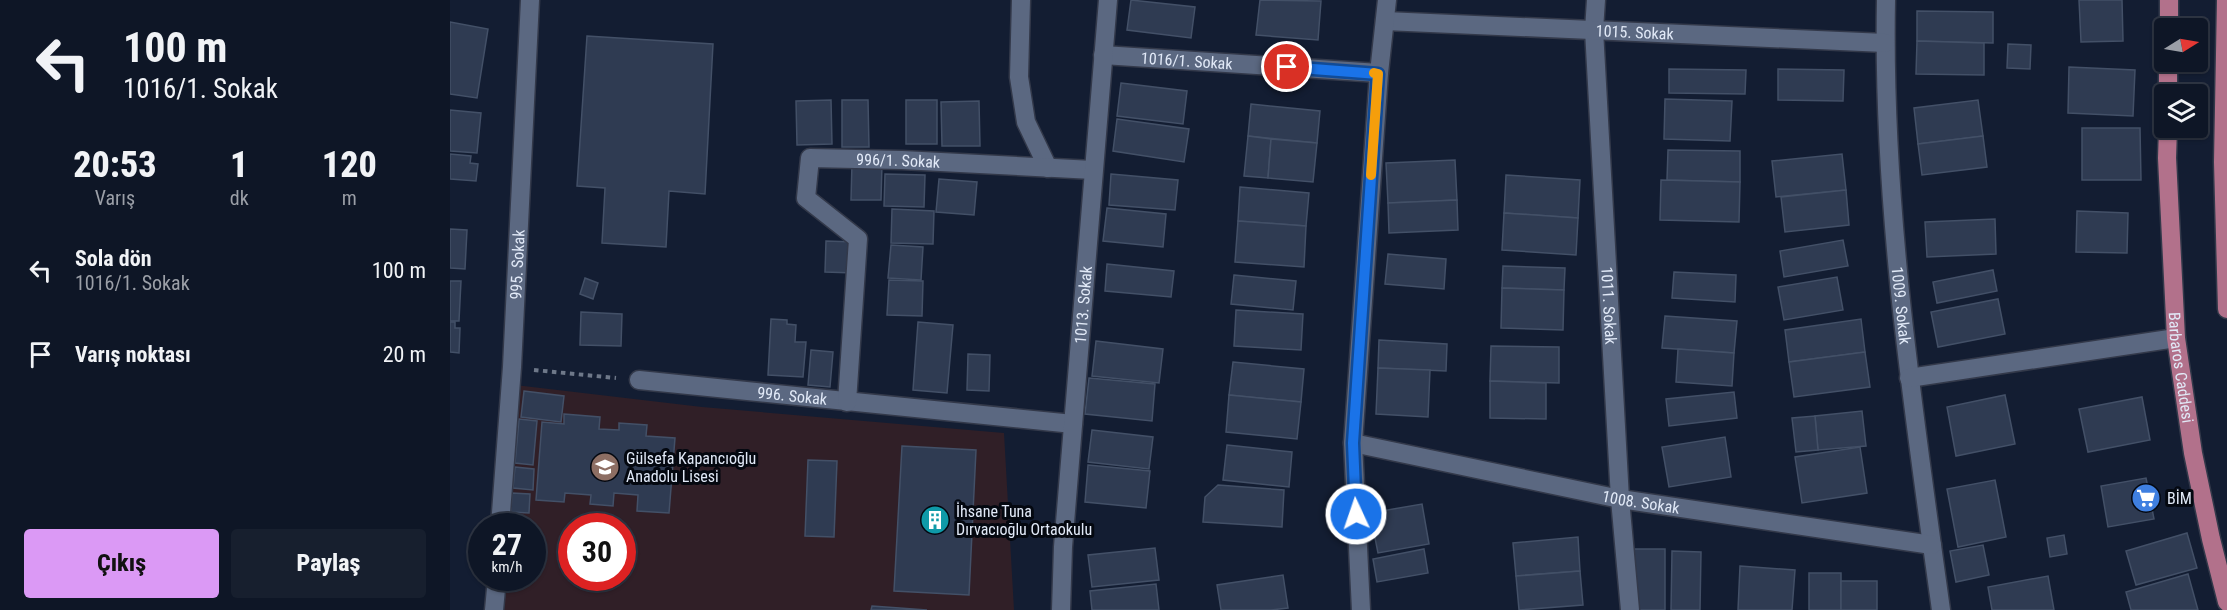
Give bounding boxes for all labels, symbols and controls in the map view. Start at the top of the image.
north arrow [2154,18,2208,72]
map controls [2154,18,2208,138]
street label: 1015. Sokak [1595,21,1675,44]
text: 100 m [123,23,228,72]
icon: left [24,24,102,102]
pin [1261,41,1312,92]
street label: 1016/1. Sokak [1140,48,1234,73]
icon: arrive [1270,50,1303,83]
text: 1016/1. Sokak [123,73,278,105]
button: layers [2154,84,2208,138]
text: 20:53 [73,144,157,186]
text: 1 [230,144,248,186]
text: 120 [322,144,377,186]
street label: 996/1. Sokak [856,150,941,172]
text: Varış [95,186,135,210]
text: dk [230,186,249,210]
text: m [342,186,357,210]
street label: 995. Sokak [506,228,529,300]
text: Sola dön [75,246,151,271]
icon: left [24,254,57,287]
text: 100 m [372,258,426,283]
street label: 1013. Sokak [1071,264,1096,345]
street label: 1011. Sokak [1597,266,1620,346]
street label: 1009. Sokak [1888,266,1915,346]
text: 1016/1. Sokak [75,271,190,295]
street label: Barbaros Caddesi [2165,312,2197,424]
icon: arrive [24,338,57,371]
text: Varış noktası [75,342,191,367]
text: 20 m [383,342,426,367]
street label: 996. Sokak [756,383,829,409]
place label: Gülsefa Kapancıoğlu Anadolu Lisesi [626,449,756,486]
school or university icon: Gülsefa Kapancıoğlu Anadolu Lisesi [589,451,621,483]
position arrow [1324,482,1388,546]
supermarket icon: BİM [2130,482,2162,514]
street label: 1008. Sokak [1601,487,1682,518]
place label: BİM [2167,489,2192,508]
place label: İhsane Tuna Dırvacıoğlu Ortaokulu [956,502,1092,539]
building icon: İhsane Tuna Dırvacıoğlu Ortaokulu [919,504,951,536]
speed limit sign: 30 [558,513,636,591]
text: 27 [492,527,522,562]
button: Çıkış [24,529,219,598]
button: Paylaş [231,529,426,598]
text: km/h [492,558,522,576]

